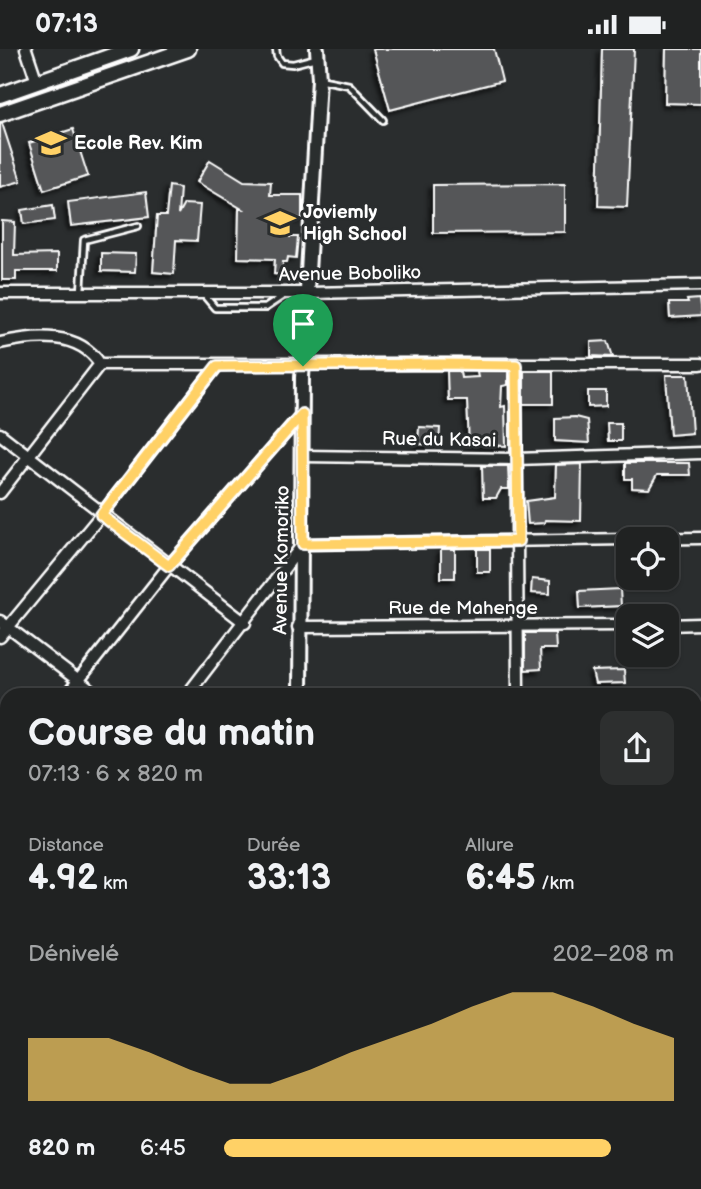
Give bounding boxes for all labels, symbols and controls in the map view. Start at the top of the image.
text: 07:13 [35,9,98,40]
school or university icon: Ecole Rev. Kim [34,126,68,160]
place label: Ecole Rev. Kim [74,132,203,155]
place label: Joviemly High School [303,201,407,246]
school or university icon: Joviemly High School [263,206,297,240]
street label: Avenue Boboliko [278,261,422,287]
pin [273,294,333,366]
icon: arrive [284,305,322,343]
street label: Rue du Kasai [382,428,496,452]
street label: Avenue Komoriko [269,485,295,635]
map controls [616,527,679,667]
button: locate [616,527,679,590]
street label: Rue de Mahenge [388,597,538,620]
button: layers [616,604,679,667]
text: Course du matin [28,711,315,756]
button: share [600,711,674,785]
text: 07:13 · 6 × 820 m [28,760,203,788]
text: Distance [28,834,104,857]
text: Durée [247,834,300,857]
text: Allure [465,834,514,857]
text: 4.92 [28,857,98,900]
text: 33:13 [247,857,331,900]
text: 6:45 [465,857,536,900]
text: km [98,872,128,895]
text: /km [536,872,575,895]
text: Dénivelé [28,940,119,968]
text: 202–208 m [552,940,674,968]
text: 820 m [28,1134,95,1162]
text: 6:45 [140,1134,186,1162]

